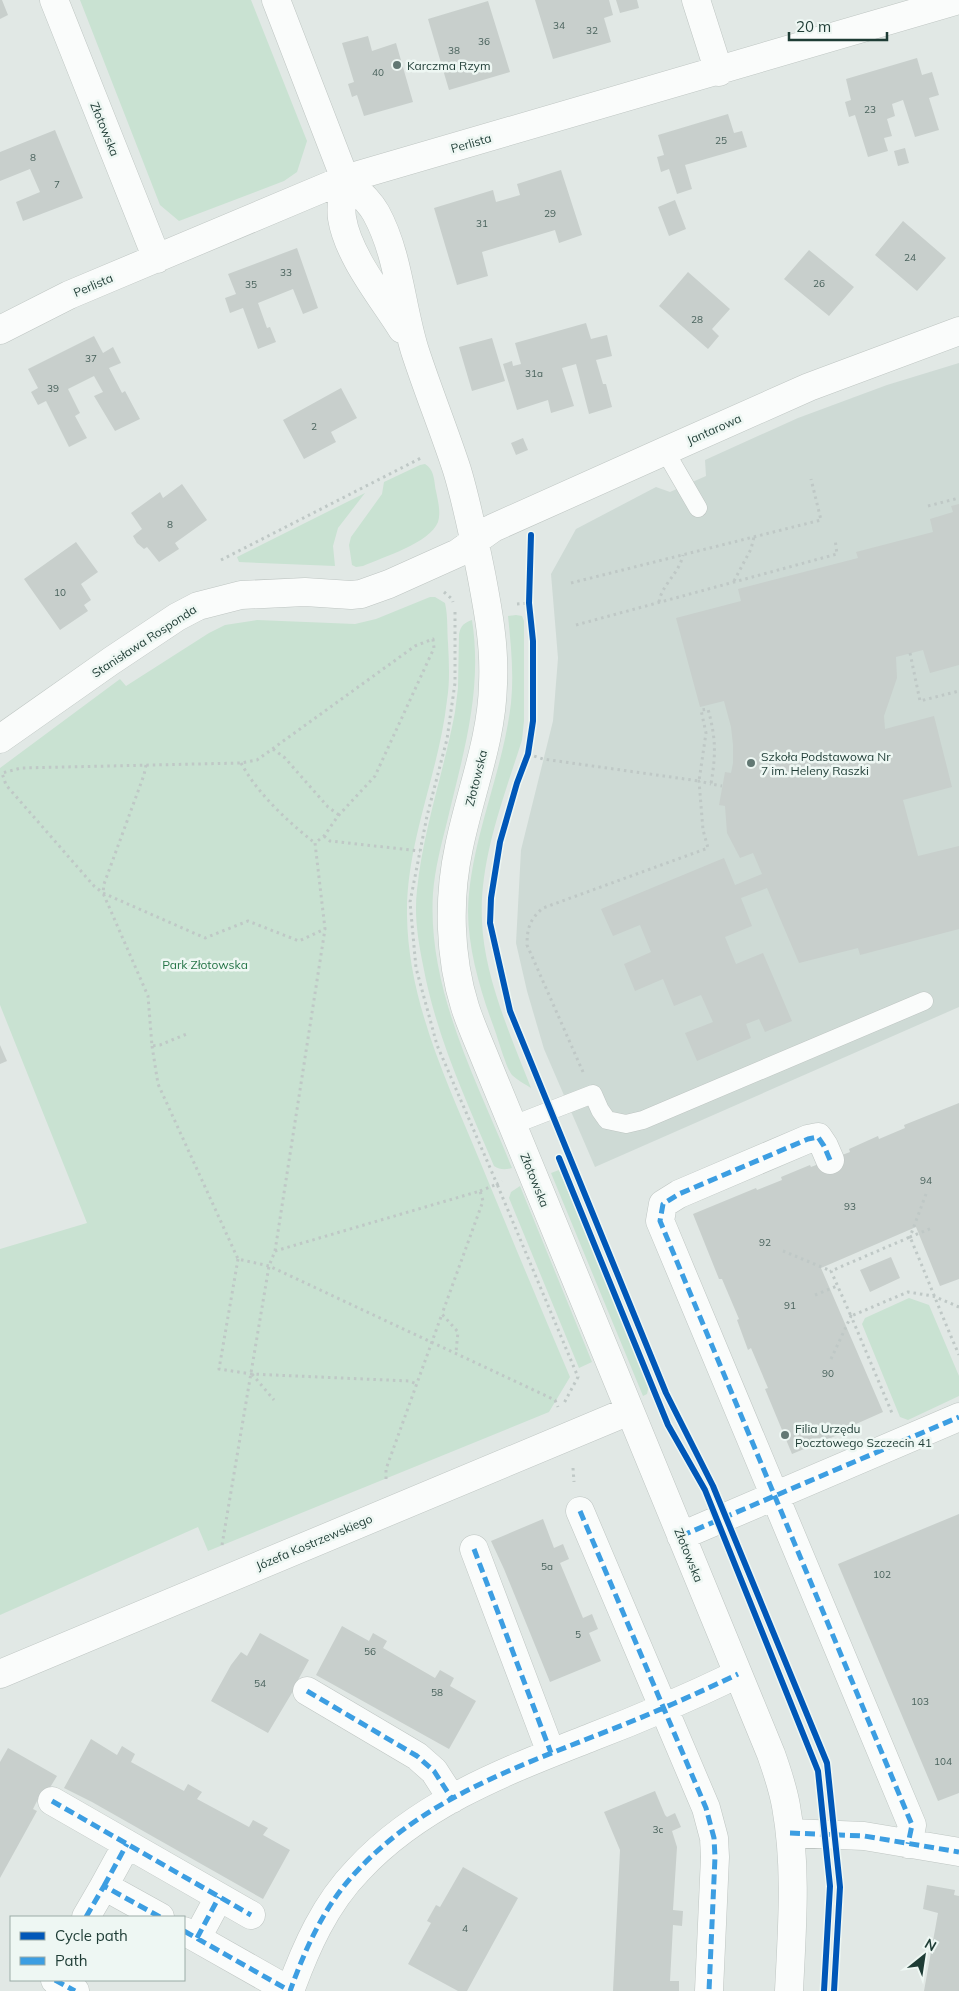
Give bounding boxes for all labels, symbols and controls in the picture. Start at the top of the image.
scale bar [789,10,886,42]
text: 20 m [796,17,831,36]
house number: 34 [553,19,565,32]
house number: 32 [586,24,598,37]
house number: 36 [478,35,490,48]
house number: 38 [448,44,460,57]
place label: Karczma Rzym [407,58,490,73]
marker: Karczma Rzym [391,59,403,71]
house number: 40 [372,66,384,79]
street label: Złotowska [87,100,123,158]
house number: 23 [864,103,876,116]
street label: Perlista [449,130,493,156]
house number: 25 [715,134,727,147]
house number: 8 [30,151,36,164]
house number: 7 [54,178,60,191]
house number: 29 [544,207,556,220]
house number: 31 [476,217,488,230]
house number: 24 [904,251,916,264]
house number: 33 [280,266,292,279]
street label: Perlista [71,270,115,300]
house number: 26 [813,277,825,290]
house number: 35 [245,278,257,291]
house number: 28 [691,313,703,326]
house number: 37 [85,352,97,365]
house number: 31a [525,367,543,380]
house number: 39 [47,382,59,395]
street label: Jantarowa [684,410,744,448]
house number: 2 [311,420,317,433]
house number: 8 [167,518,173,531]
house number: 10 [54,586,66,599]
street label: Stanisława Rosponda [89,602,199,680]
street label: Złotowska [462,748,490,808]
place label: Szkoła Podstawowa Nr 7 im. Heleny Raszki [761,749,891,778]
marker: Szkoła Podstawowa Nr 7 im. Heleny Raszki [745,757,757,769]
park label: Park Złotowska [162,957,248,972]
street label: Złotowska [517,1151,553,1209]
house number: 94 [920,1174,932,1187]
house number: 93 [844,1200,856,1213]
house number: 92 [759,1236,771,1249]
house number: 91 [784,1299,796,1312]
house number: 90 [822,1367,834,1380]
place label: Filia Urzędu Pocztowego Szczecin 41 [795,1421,932,1450]
marker: Filia Urzędu Pocztowego Szczecin 41 [779,1429,791,1441]
street label: Józefa Kostrzewskiego [254,1511,375,1573]
street label: Złotowska [671,1526,707,1584]
house number: 5a [541,1560,553,1573]
house number: 102 [873,1568,891,1581]
house number: 5 [575,1628,581,1641]
house number: 56 [364,1645,376,1658]
house number: 54 [254,1677,266,1690]
house number: 58 [431,1686,443,1699]
house number: 103 [911,1695,929,1708]
house number: 104 [934,1755,952,1768]
house number: 3c [653,1823,664,1836]
legend [10,1916,185,1981]
house number: 4 [462,1922,468,1935]
text: Cycle path [55,1926,128,1945]
north arrow [899,1931,949,1981]
text: N [921,1934,940,1955]
text: Path [55,1951,87,1970]

